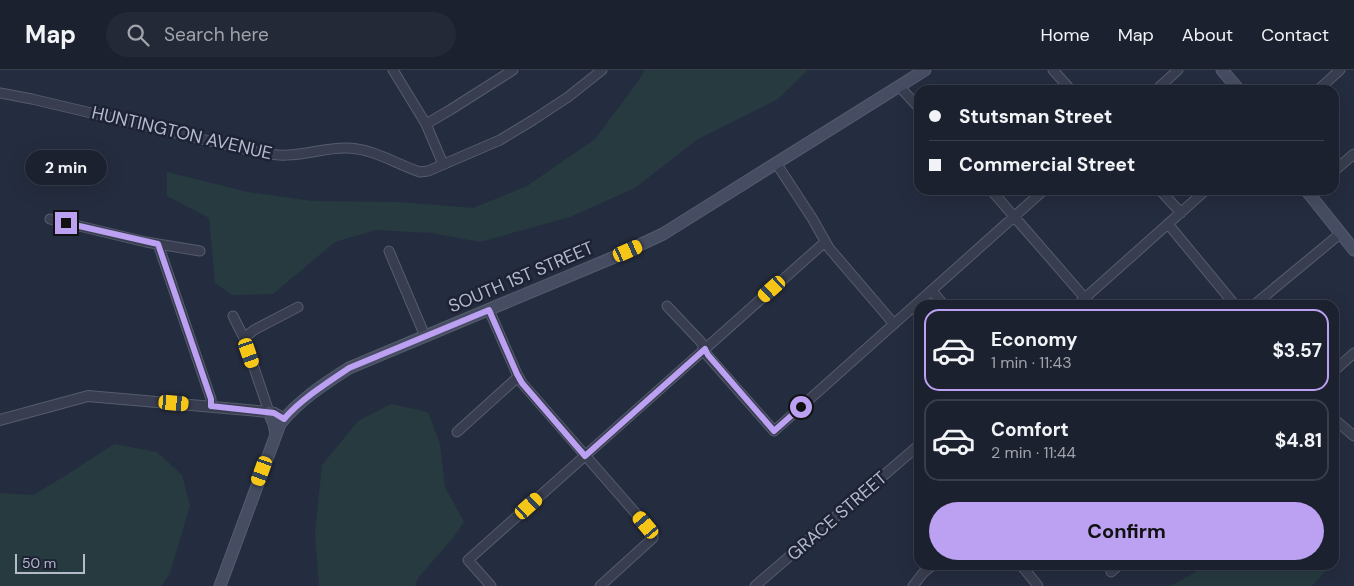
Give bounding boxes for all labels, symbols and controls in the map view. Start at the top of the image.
search box [106,12,456,57]
text: Map [25,19,76,50]
icon: search [124,21,152,49]
text: Search here [164,22,269,47]
text: Home [1040,23,1090,47]
text: Map [1118,23,1154,47]
text: About [1182,23,1233,47]
text: Contact [1261,23,1329,47]
street label: HUNTINGTON AVENUE [90,101,274,165]
text: Stutsman Street [959,104,1112,129]
callout: 2 min [25,150,107,186]
text: Commercial Street [959,152,1135,177]
text: 2 min [45,157,87,178]
route end [55,212,77,234]
street label: SOUTH 1ST STREET [445,236,597,318]
car [611,238,644,264]
car [755,273,788,305]
text: Economy [991,327,1078,352]
icon: car [931,328,976,373]
car [237,336,260,370]
text: $3.57 [1272,338,1322,363]
text: 1 min · 11:43 [991,352,1072,373]
car [158,394,189,412]
route start [790,396,812,418]
text: Comfort [991,417,1069,442]
icon: car [931,418,976,463]
text: $4.81 [1275,428,1322,453]
text: 2 min · 11:44 [991,442,1076,463]
car [249,454,274,488]
street label: GRACE STREET [782,466,892,566]
car [512,490,545,522]
button: Confirm [929,502,1324,560]
car [630,509,661,541]
scale bar [15,551,85,574]
text: 50 m [22,554,56,572]

